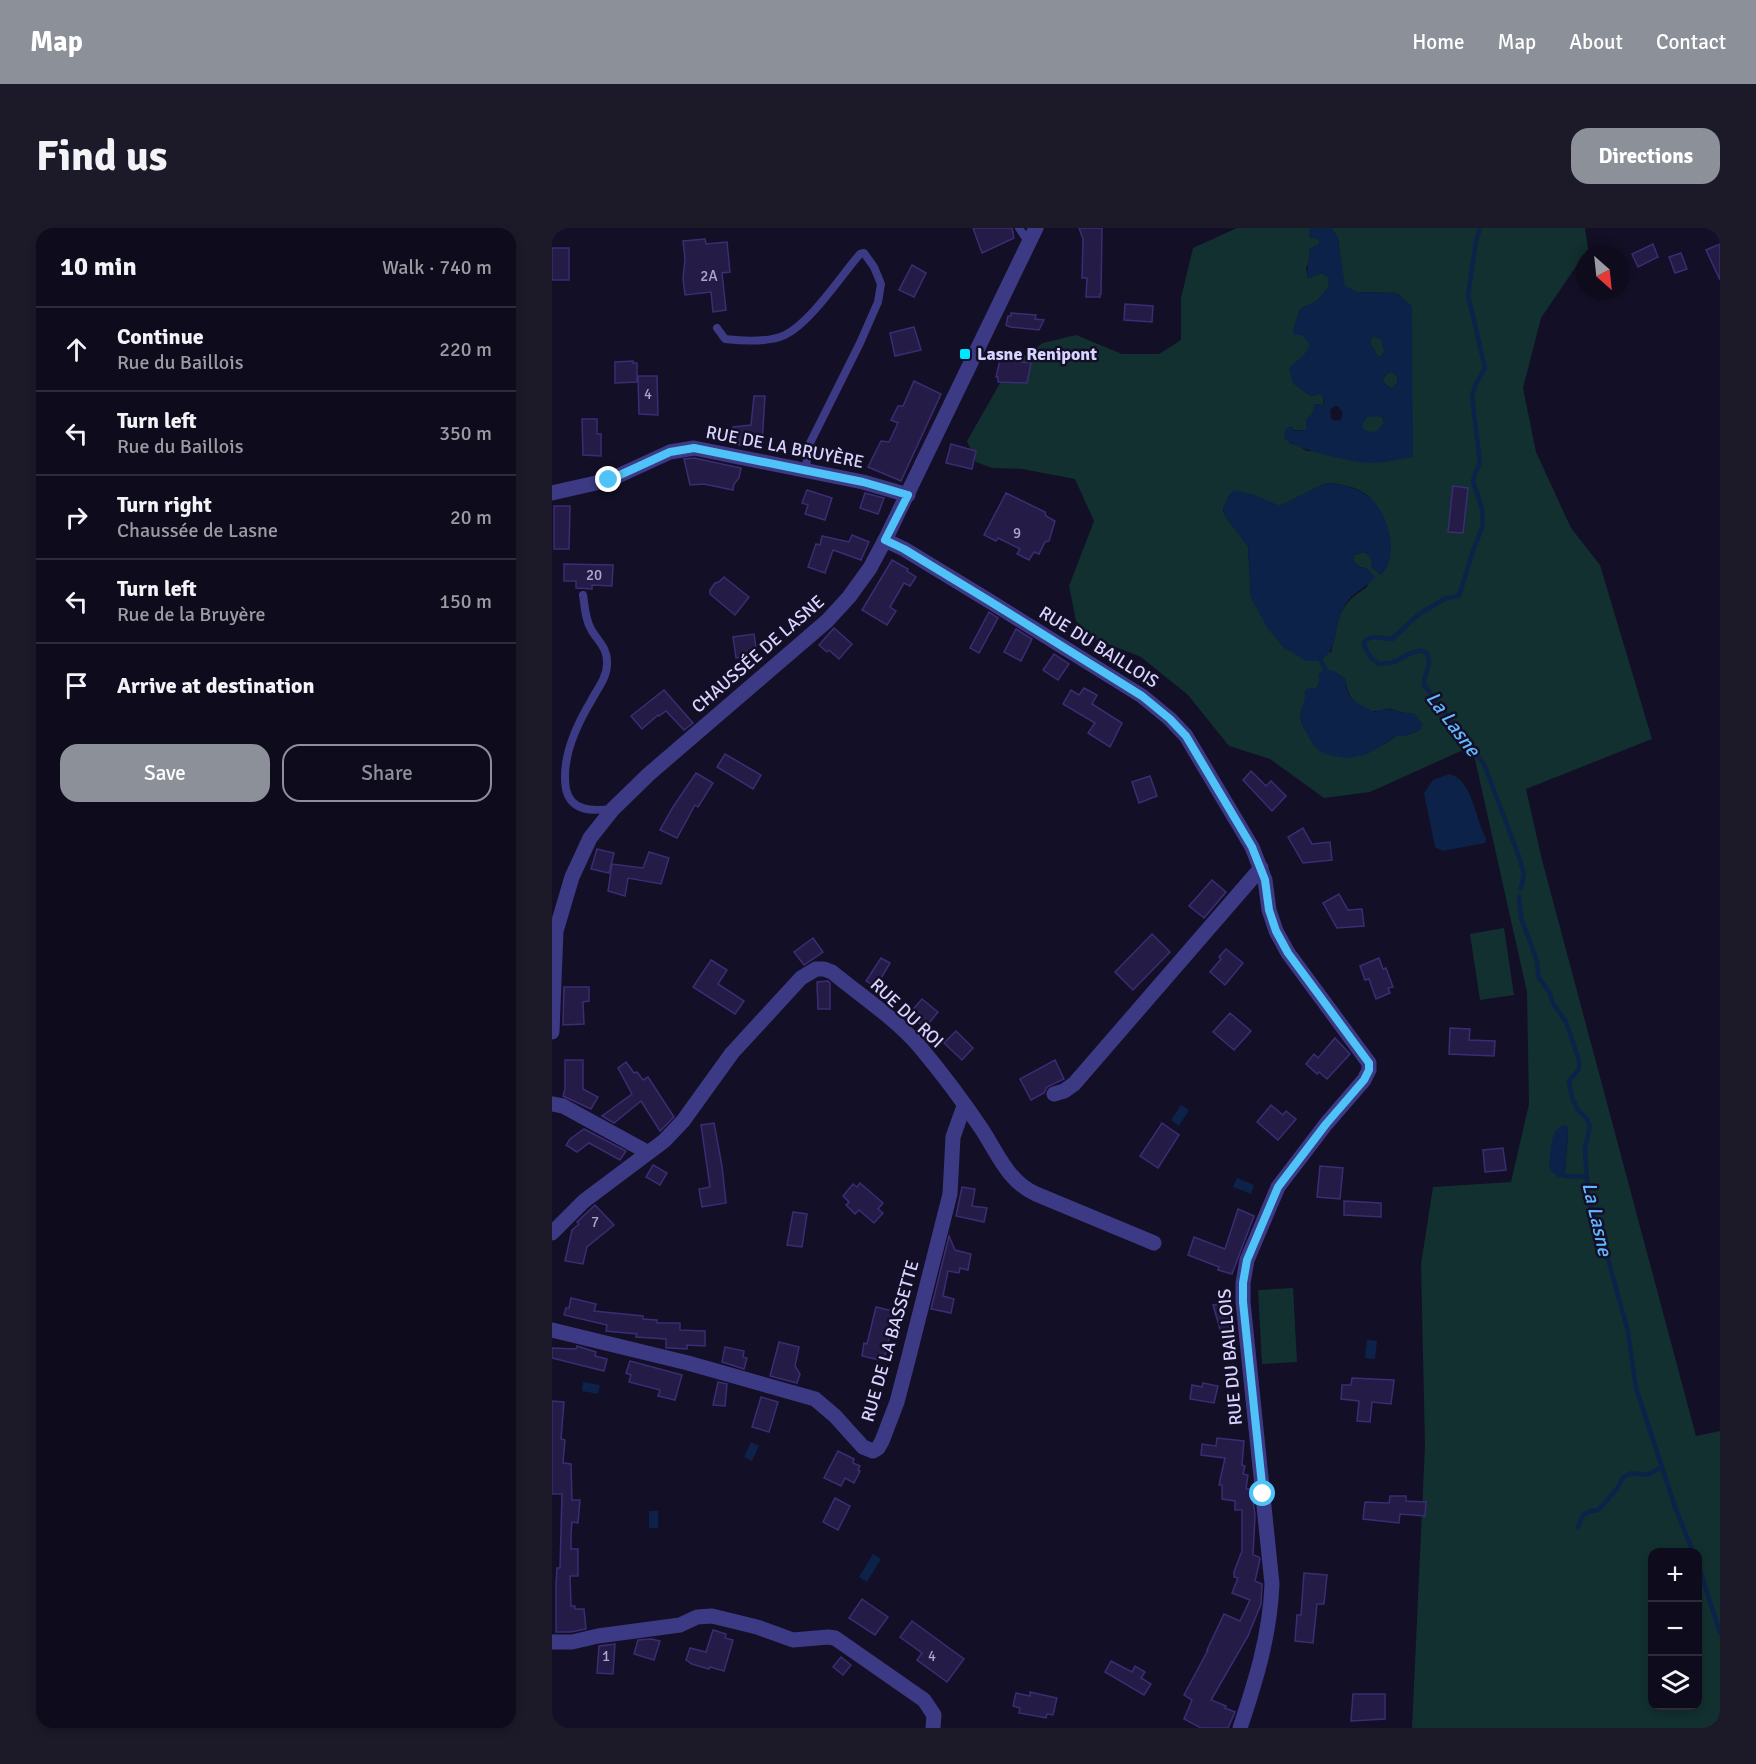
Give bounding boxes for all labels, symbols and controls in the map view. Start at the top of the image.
text: Map [30,25,83,59]
text: Home [1412,29,1465,55]
text: Map [1498,29,1536,55]
text: About [1569,29,1623,55]
text: Contact [1656,29,1726,55]
button: Directions [1571,128,1720,184]
text: Find us [36,131,167,182]
north arrow [1576,246,1630,300]
text: 10 min [60,251,137,283]
text: Walk · 740 m [382,255,492,280]
house number: 2A [700,267,718,285]
text: Continue [117,323,204,350]
icon: ahead [60,333,93,366]
text: 220 m [439,337,492,362]
place label: Lasne Renipont [977,343,1097,365]
marker: Lasne Renipont [958,347,972,361]
text: Rue du Baillois [117,350,243,375]
house number: 4 [644,385,652,403]
text: Turn left [117,407,197,434]
icon: left [60,417,93,450]
text: 350 m [439,421,492,446]
street label: RUE DE LA BRUYÈRE [704,421,866,473]
text: Rue du Baillois [117,434,243,459]
route end [595,466,621,492]
text: Turn right [117,491,212,518]
icon: right [60,501,93,534]
text: 20 m [450,505,492,530]
text: Chaussée de Lasne [117,518,278,543]
house number: 9 [1013,524,1021,542]
house number: 20 [586,566,602,584]
text: Turn left [117,575,197,602]
icon: left [60,585,93,618]
text: 150 m [439,589,492,614]
street label: CHAUSSÉE DE LASNE [687,590,829,718]
street label: RUE DU BAILLOIS [1035,601,1163,693]
text: Rue de la Bruyère [117,602,266,627]
icon: arrive [60,669,93,702]
text: Arrive at destination [117,672,314,699]
water label: La Lasne [1420,687,1486,762]
button: Save [60,744,270,802]
button: Share [282,744,492,802]
street label: RUE DU ROI [866,974,948,1052]
water label: La Lasne [1576,1180,1618,1259]
house number: 7 [591,1213,599,1231]
street label: RUE DE LA BASSETTE [856,1258,924,1424]
street label: RUE DU BAILLOIS [1213,1288,1247,1426]
route start [1249,1480,1275,1506]
map controls [1648,1548,1702,1710]
button: + [1648,1548,1702,1602]
button: − [1648,1602,1702,1656]
house number: 1 [602,1647,610,1665]
house number: 4 [928,1647,936,1665]
button: layers [1648,1656,1702,1710]

